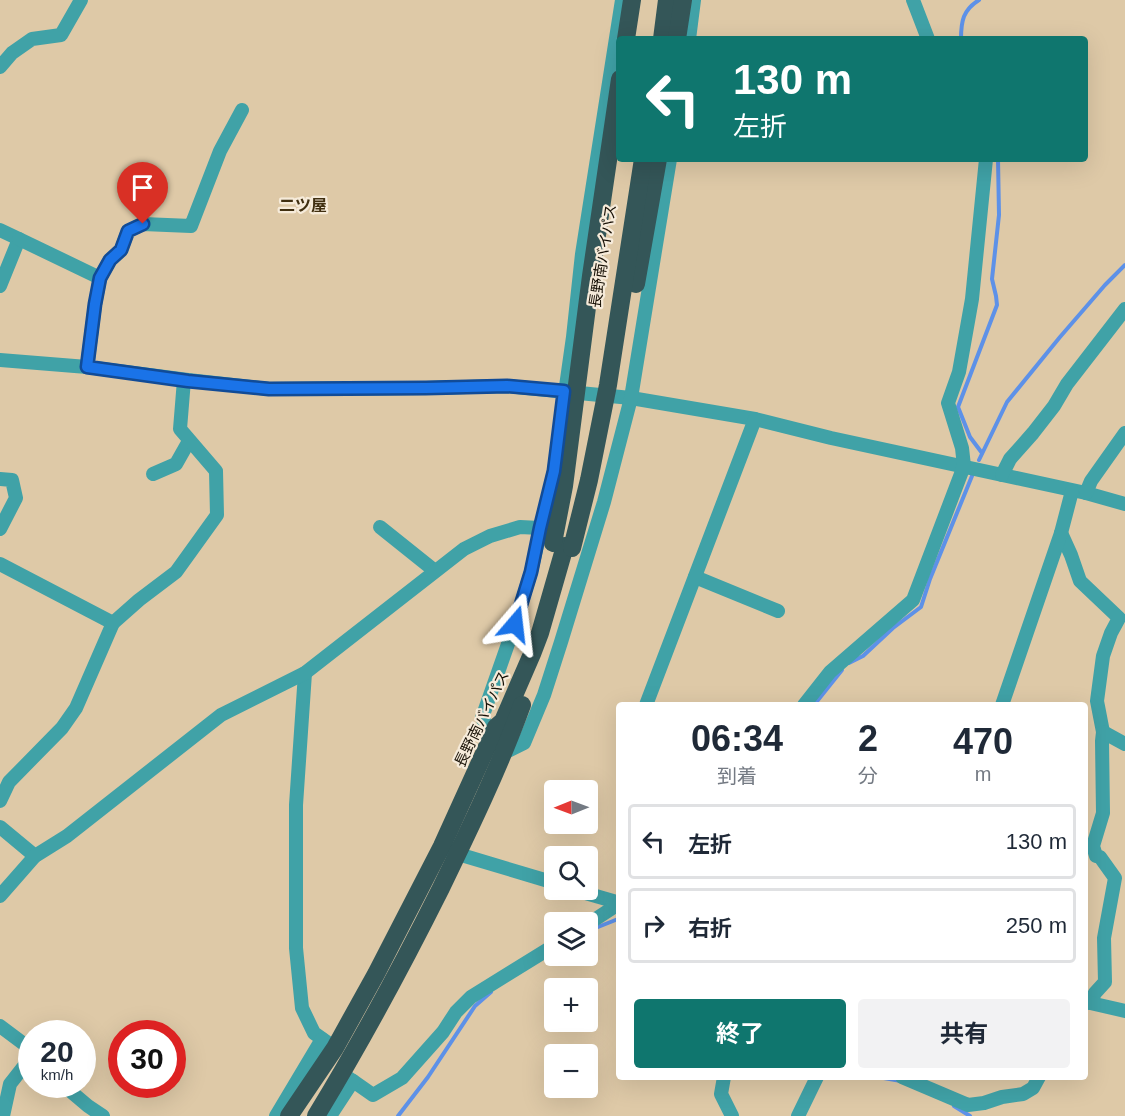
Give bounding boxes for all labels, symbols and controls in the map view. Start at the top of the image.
text: 130 m [733,56,852,103]
icon: left [634,60,712,138]
text: 左折 [733,112,787,142]
pin [117,162,168,224]
icon: arrive [126,171,159,204]
district label: 二ツ屋 [279,197,327,214]
street label: 長野南バイパス [586,203,619,309]
position arrow [483,592,547,656]
street label: 長野南バイパス [451,668,512,770]
text: 06:34 [691,718,783,759]
text: 2 [858,718,878,759]
text: 470 [953,721,1013,762]
text: m [975,763,991,785]
text: 到着 [717,765,757,787]
text: 分 [858,765,878,787]
north arrow [544,780,598,834]
map controls [544,780,598,1098]
icon: left [637,825,670,858]
text: 130 m [1006,829,1067,854]
text: 左折 [688,832,732,857]
button: search [544,846,598,900]
icon: right [637,909,670,942]
button: layers [544,912,598,966]
text: 250 m [1006,913,1067,938]
text: 右折 [688,916,732,941]
button: + [544,978,598,1032]
button: 終了 [634,999,846,1068]
button: 共有 [858,999,1070,1068]
speed limit sign: 30 [108,1020,186,1098]
text: 20 [40,1035,74,1068]
button: − [544,1044,598,1098]
text: km/h [41,1066,73,1083]

